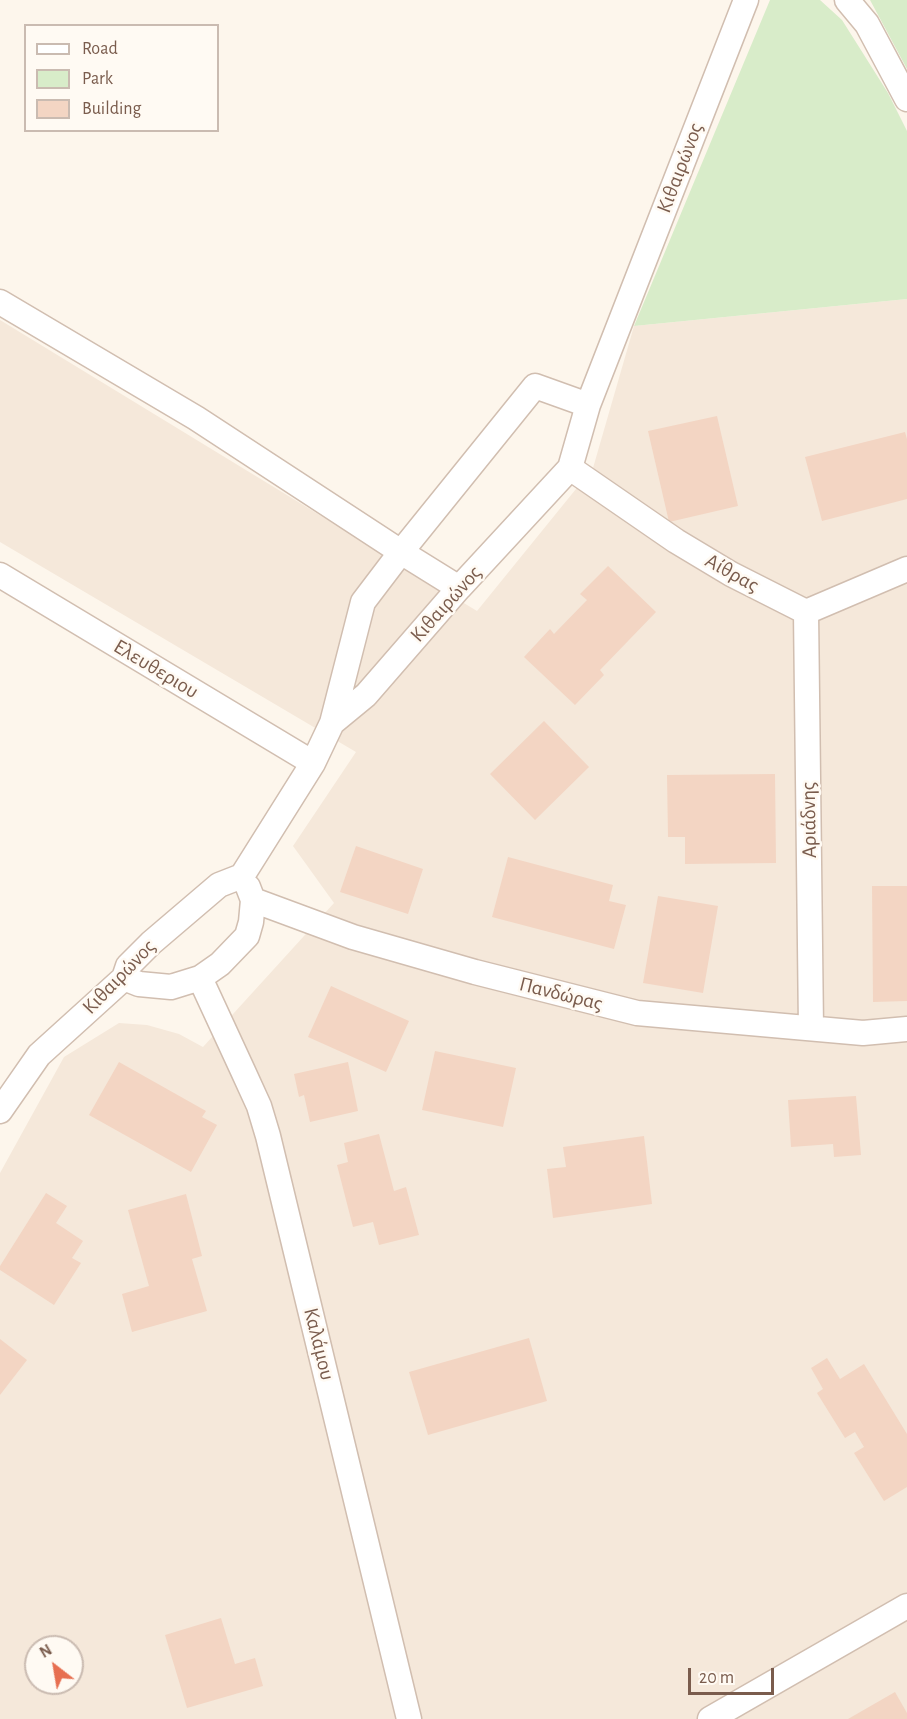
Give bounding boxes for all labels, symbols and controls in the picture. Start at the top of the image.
legend [24,24,219,132]
text: Road [82,40,118,58]
text: Park [82,70,113,88]
text: Building [82,100,141,118]
street label: Κιθαιρώνος [651,119,709,217]
street label: Αίθρας [701,548,763,598]
street label: Κιθαιρώνος [405,561,487,647]
street label: Ελευθεριου [109,634,203,704]
street label: Αριάδνης [796,782,822,858]
street label: Κιθαιρώνος [77,934,161,1020]
street label: Πανδώρας [517,971,605,1017]
street label: Καλάμου [298,1305,340,1383]
north arrow [24,1635,84,1695]
text: N [37,1642,55,1661]
scale bar [691,1656,776,1694]
text: 20 m [699,1669,734,1687]

